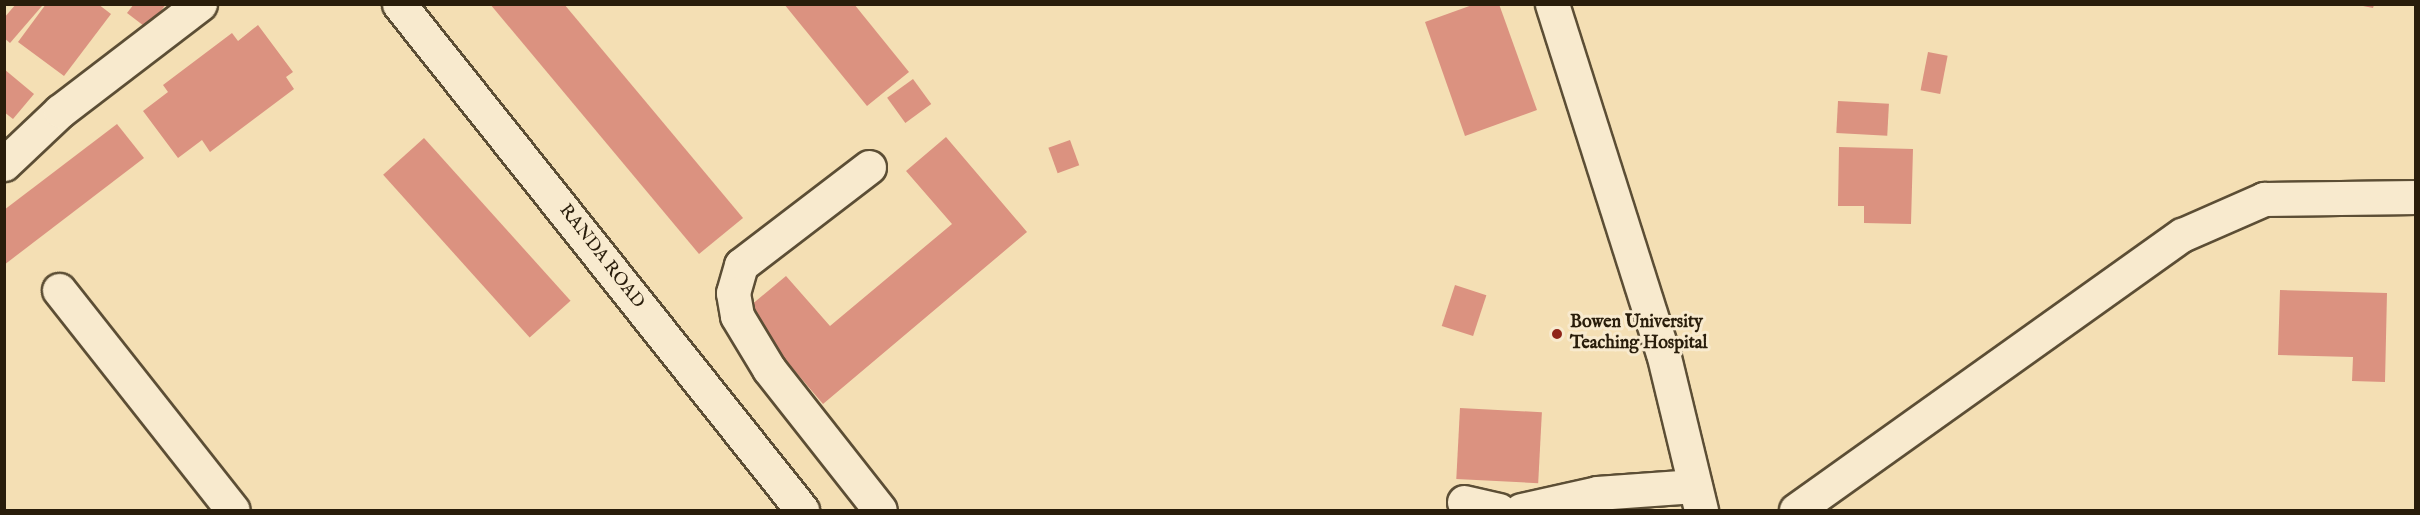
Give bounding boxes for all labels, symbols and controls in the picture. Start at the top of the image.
street label: RANDA ROAD [554,201,648,313]
place label: Bowen University Teaching Hospital [1570,313,1708,356]
marker: Bowen University Teaching Hospital [1548,325,1566,343]

